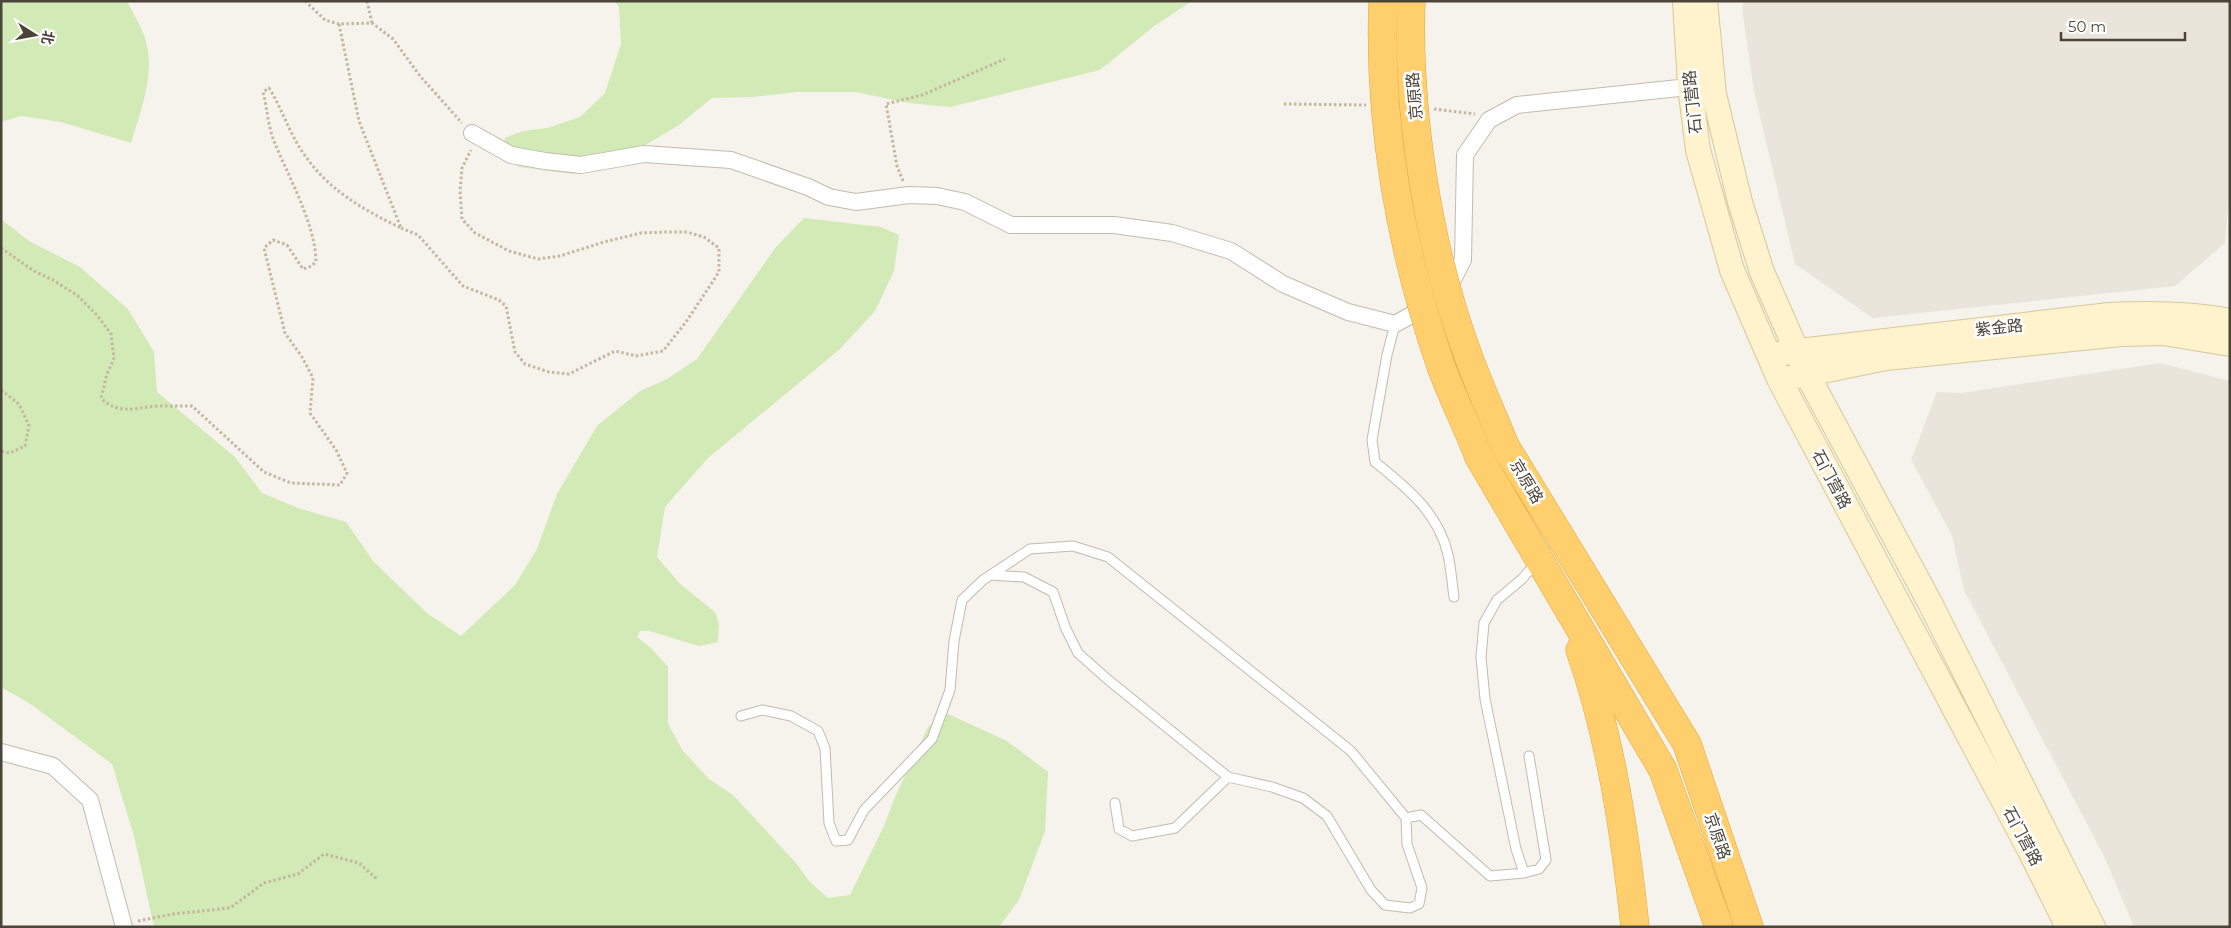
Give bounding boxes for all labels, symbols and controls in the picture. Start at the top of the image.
north arrow [10,10,60,60]
scale bar [2061,10,2185,42]
text: 50 m [2068,17,2106,36]
text: 北 [38,29,58,46]
street label: 石门营路 [1680,69,1705,135]
street label: 京原路 [1403,71,1426,121]
street label: 紫金路 [1974,316,2024,339]
street label: 石门营路 [1808,447,1855,512]
street label: 京原路 [1506,456,1547,507]
street label: 石门营路 [1999,804,2046,869]
street label: 京原路 [1701,810,1734,862]

